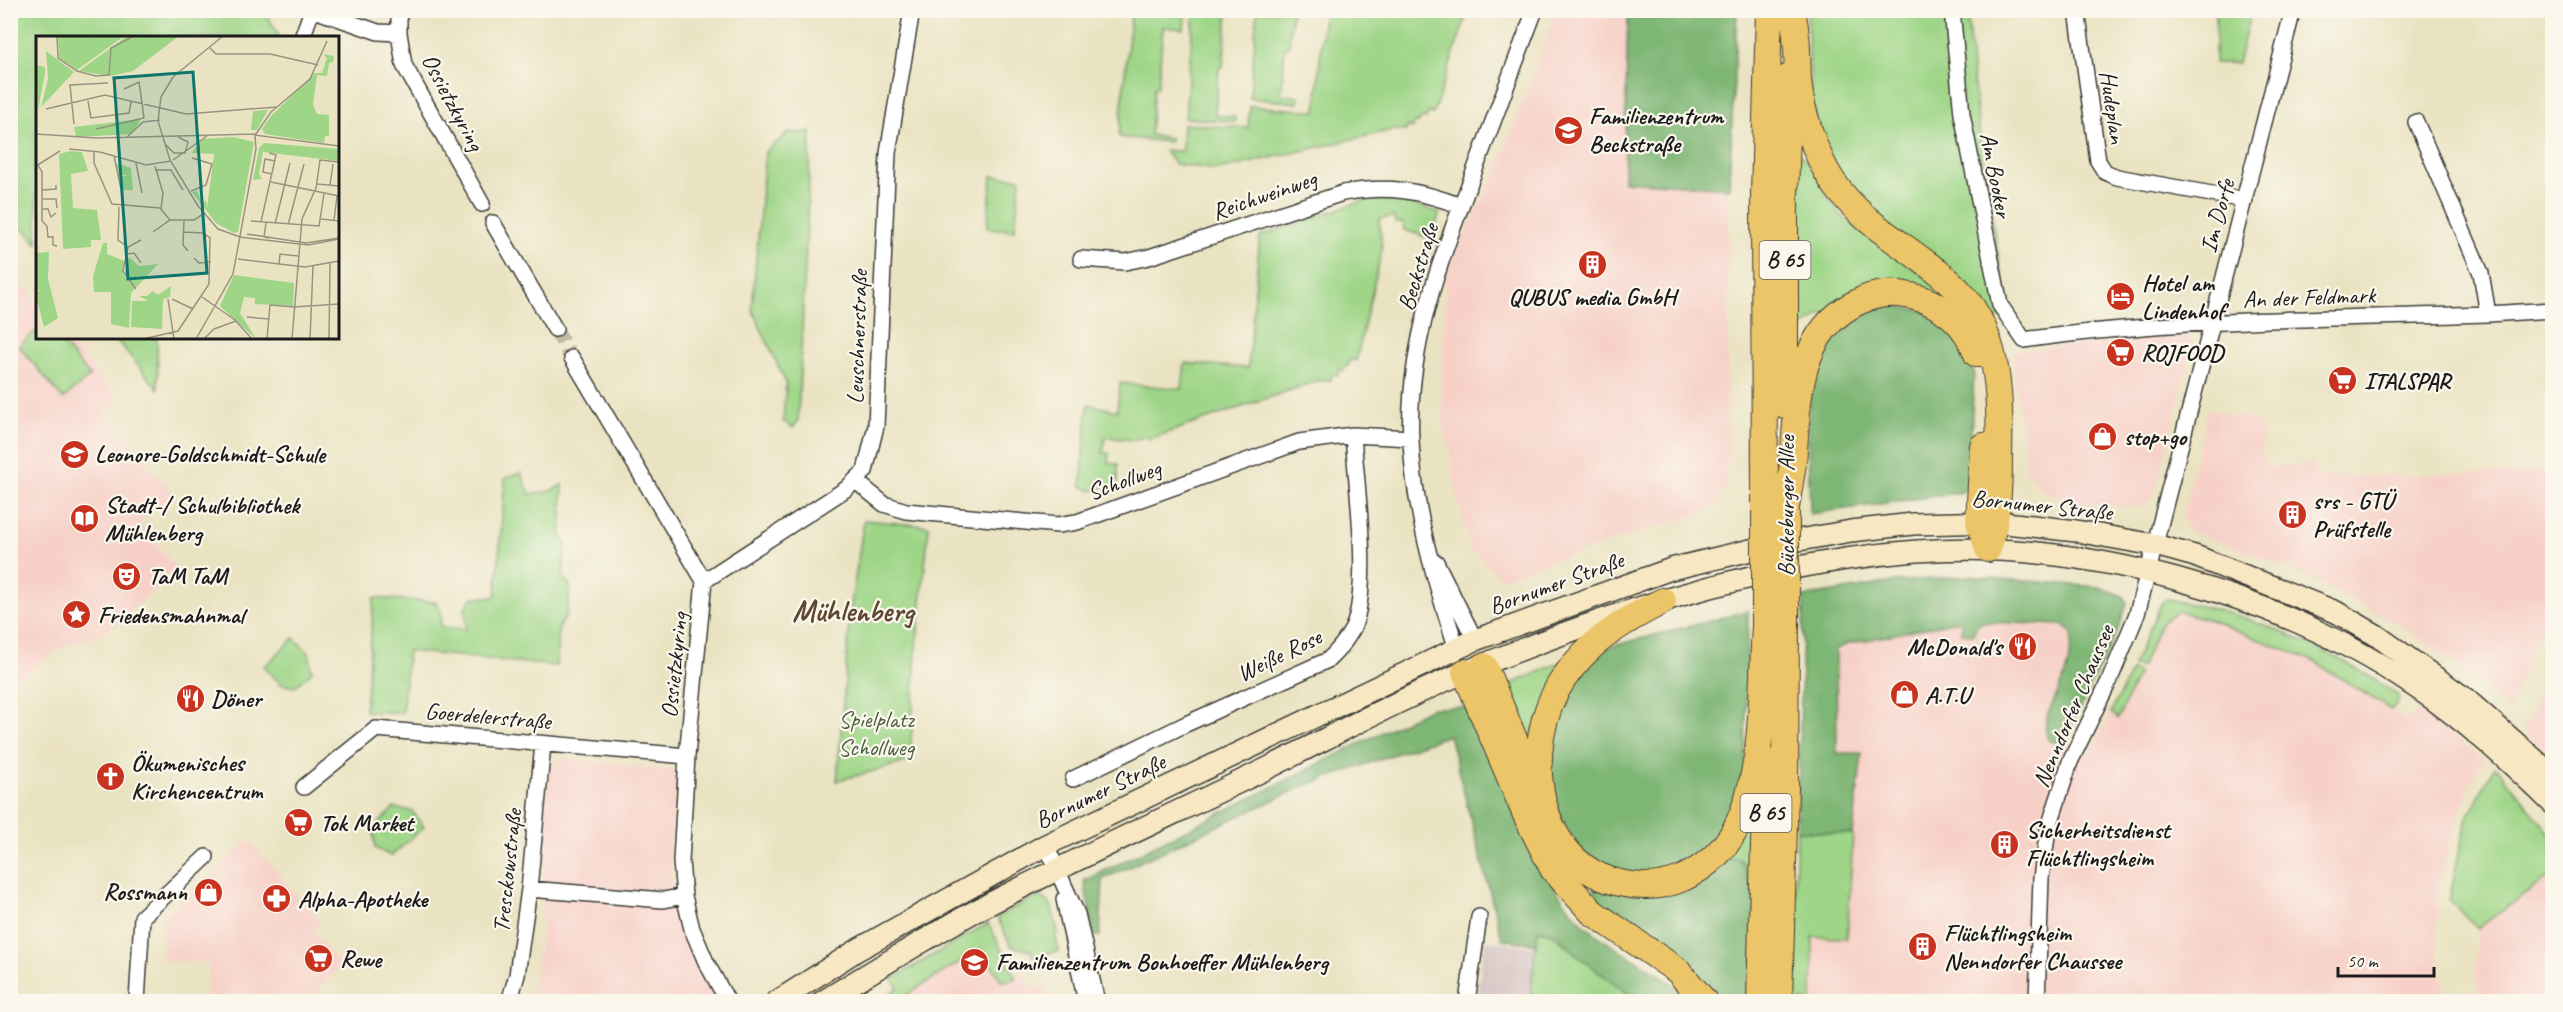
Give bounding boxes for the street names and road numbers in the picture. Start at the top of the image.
street label: Ossietzkyring [415,48,492,157]
street label: Hudeplan [2093,69,2133,147]
street label: Am Booker [1973,130,2019,222]
street label: Reichweinweg [1208,163,1322,227]
street label: Im Dorfe [2193,174,2242,256]
street label: Beckstraße [1391,218,1446,314]
road number: B 65 [1760,241,1810,279]
street label: Leuschnerstraße [840,267,874,405]
street label: An der Feldmark [2242,280,2378,314]
street label: Bückeburger Allee [1771,433,1801,576]
street label: Schollweg [1083,452,1166,507]
street label: Bornumer Straße [1970,483,2116,528]
street label: Bornumer Straße [1485,544,1629,621]
street label: Ossietzkyring [654,609,695,719]
street label: Nenndorfer Chaussee [2025,618,2122,792]
street label: Weiße Rose [1232,621,1328,688]
street label: Goerdelerstraße [424,696,554,737]
street label: Bornumer Straße [1030,746,1172,835]
road number: B 65 [1740,794,1792,832]
street label: Tresckowstraße [486,805,529,934]

